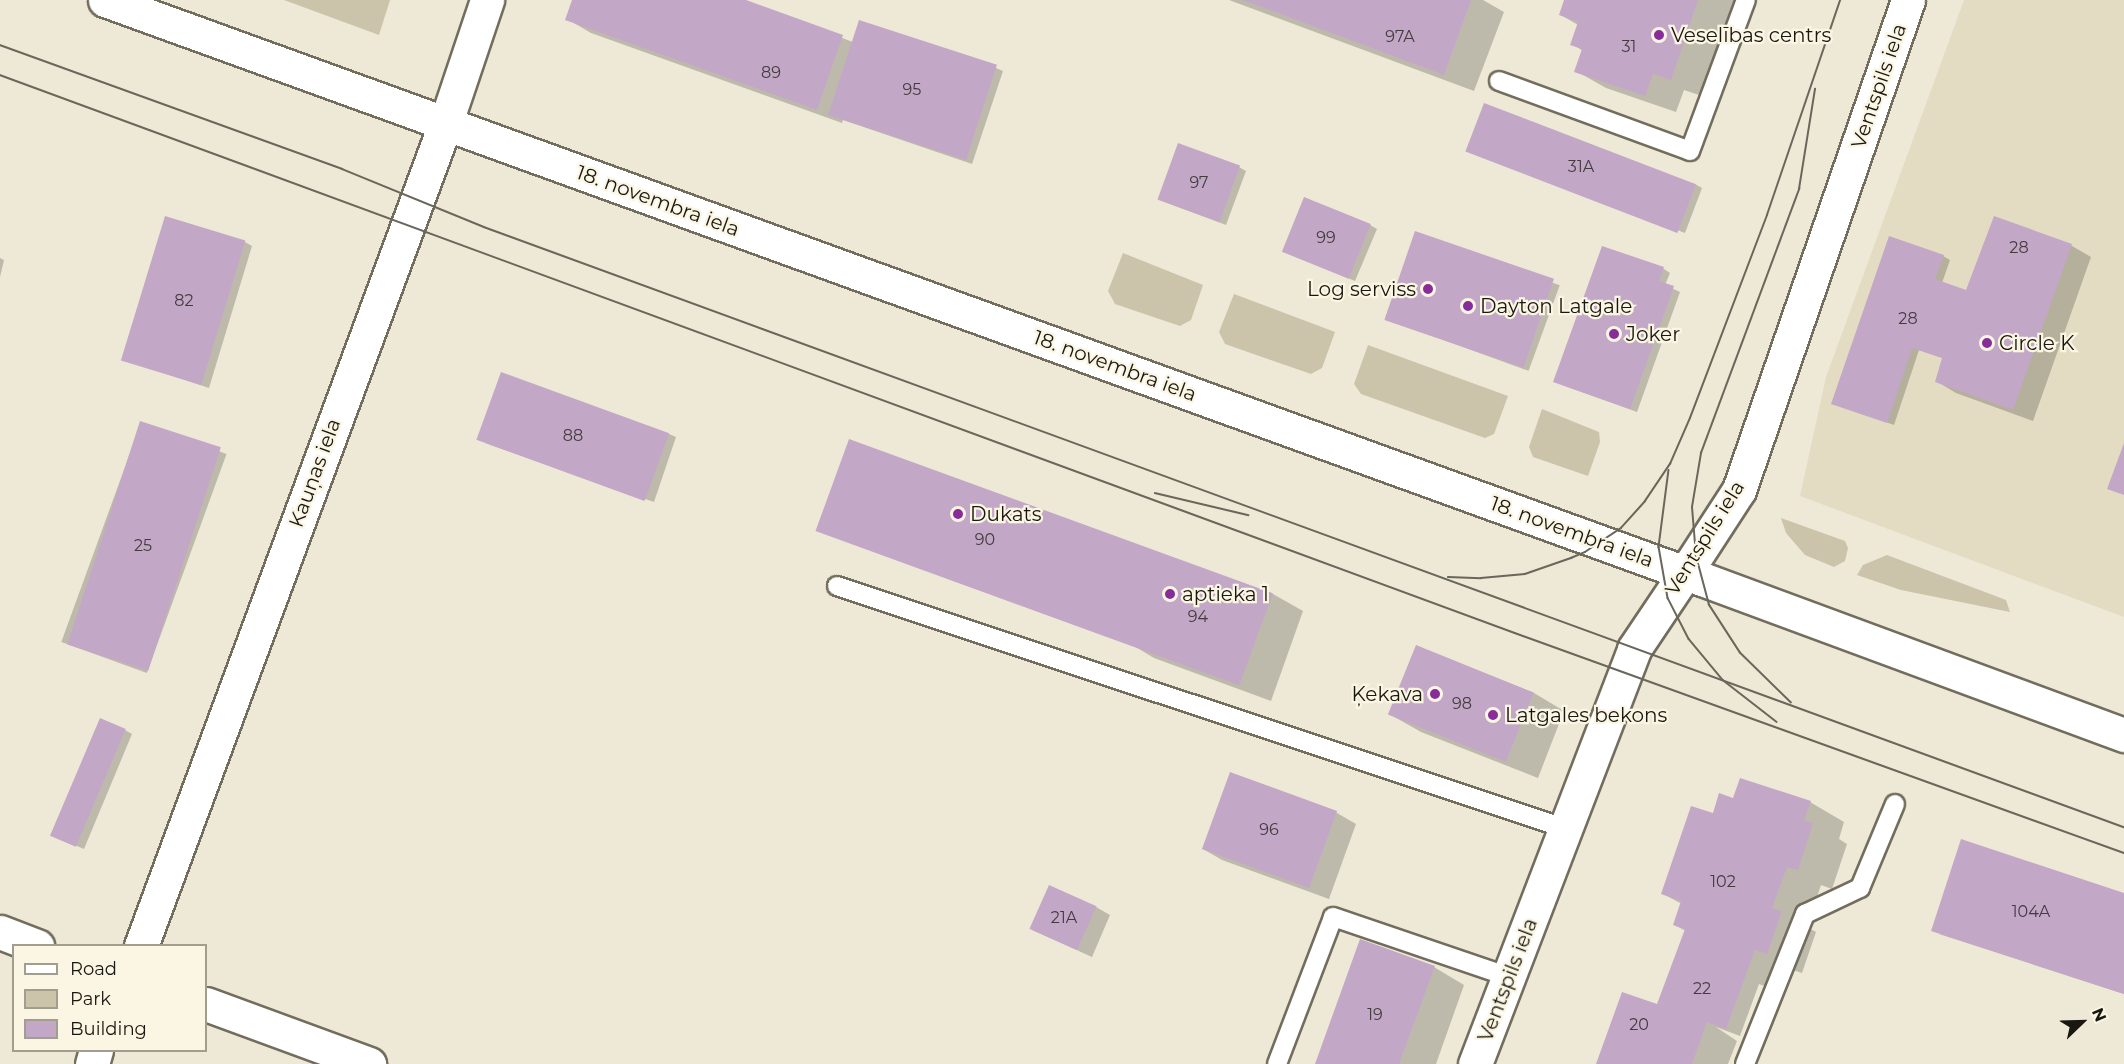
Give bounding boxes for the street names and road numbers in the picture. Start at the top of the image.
street label: Ventspils iela [1846,20,1912,152]
street label: 18. novembra iela [573,160,743,242]
street label: 18. novembra iela [1030,325,1200,407]
street label: Kauņas iela [284,415,346,531]
street label: Ventspils iela [1660,476,1750,600]
street label: 18. novembra iela [1487,491,1657,573]
street label: Ventspils iela [1473,915,1543,1045]

